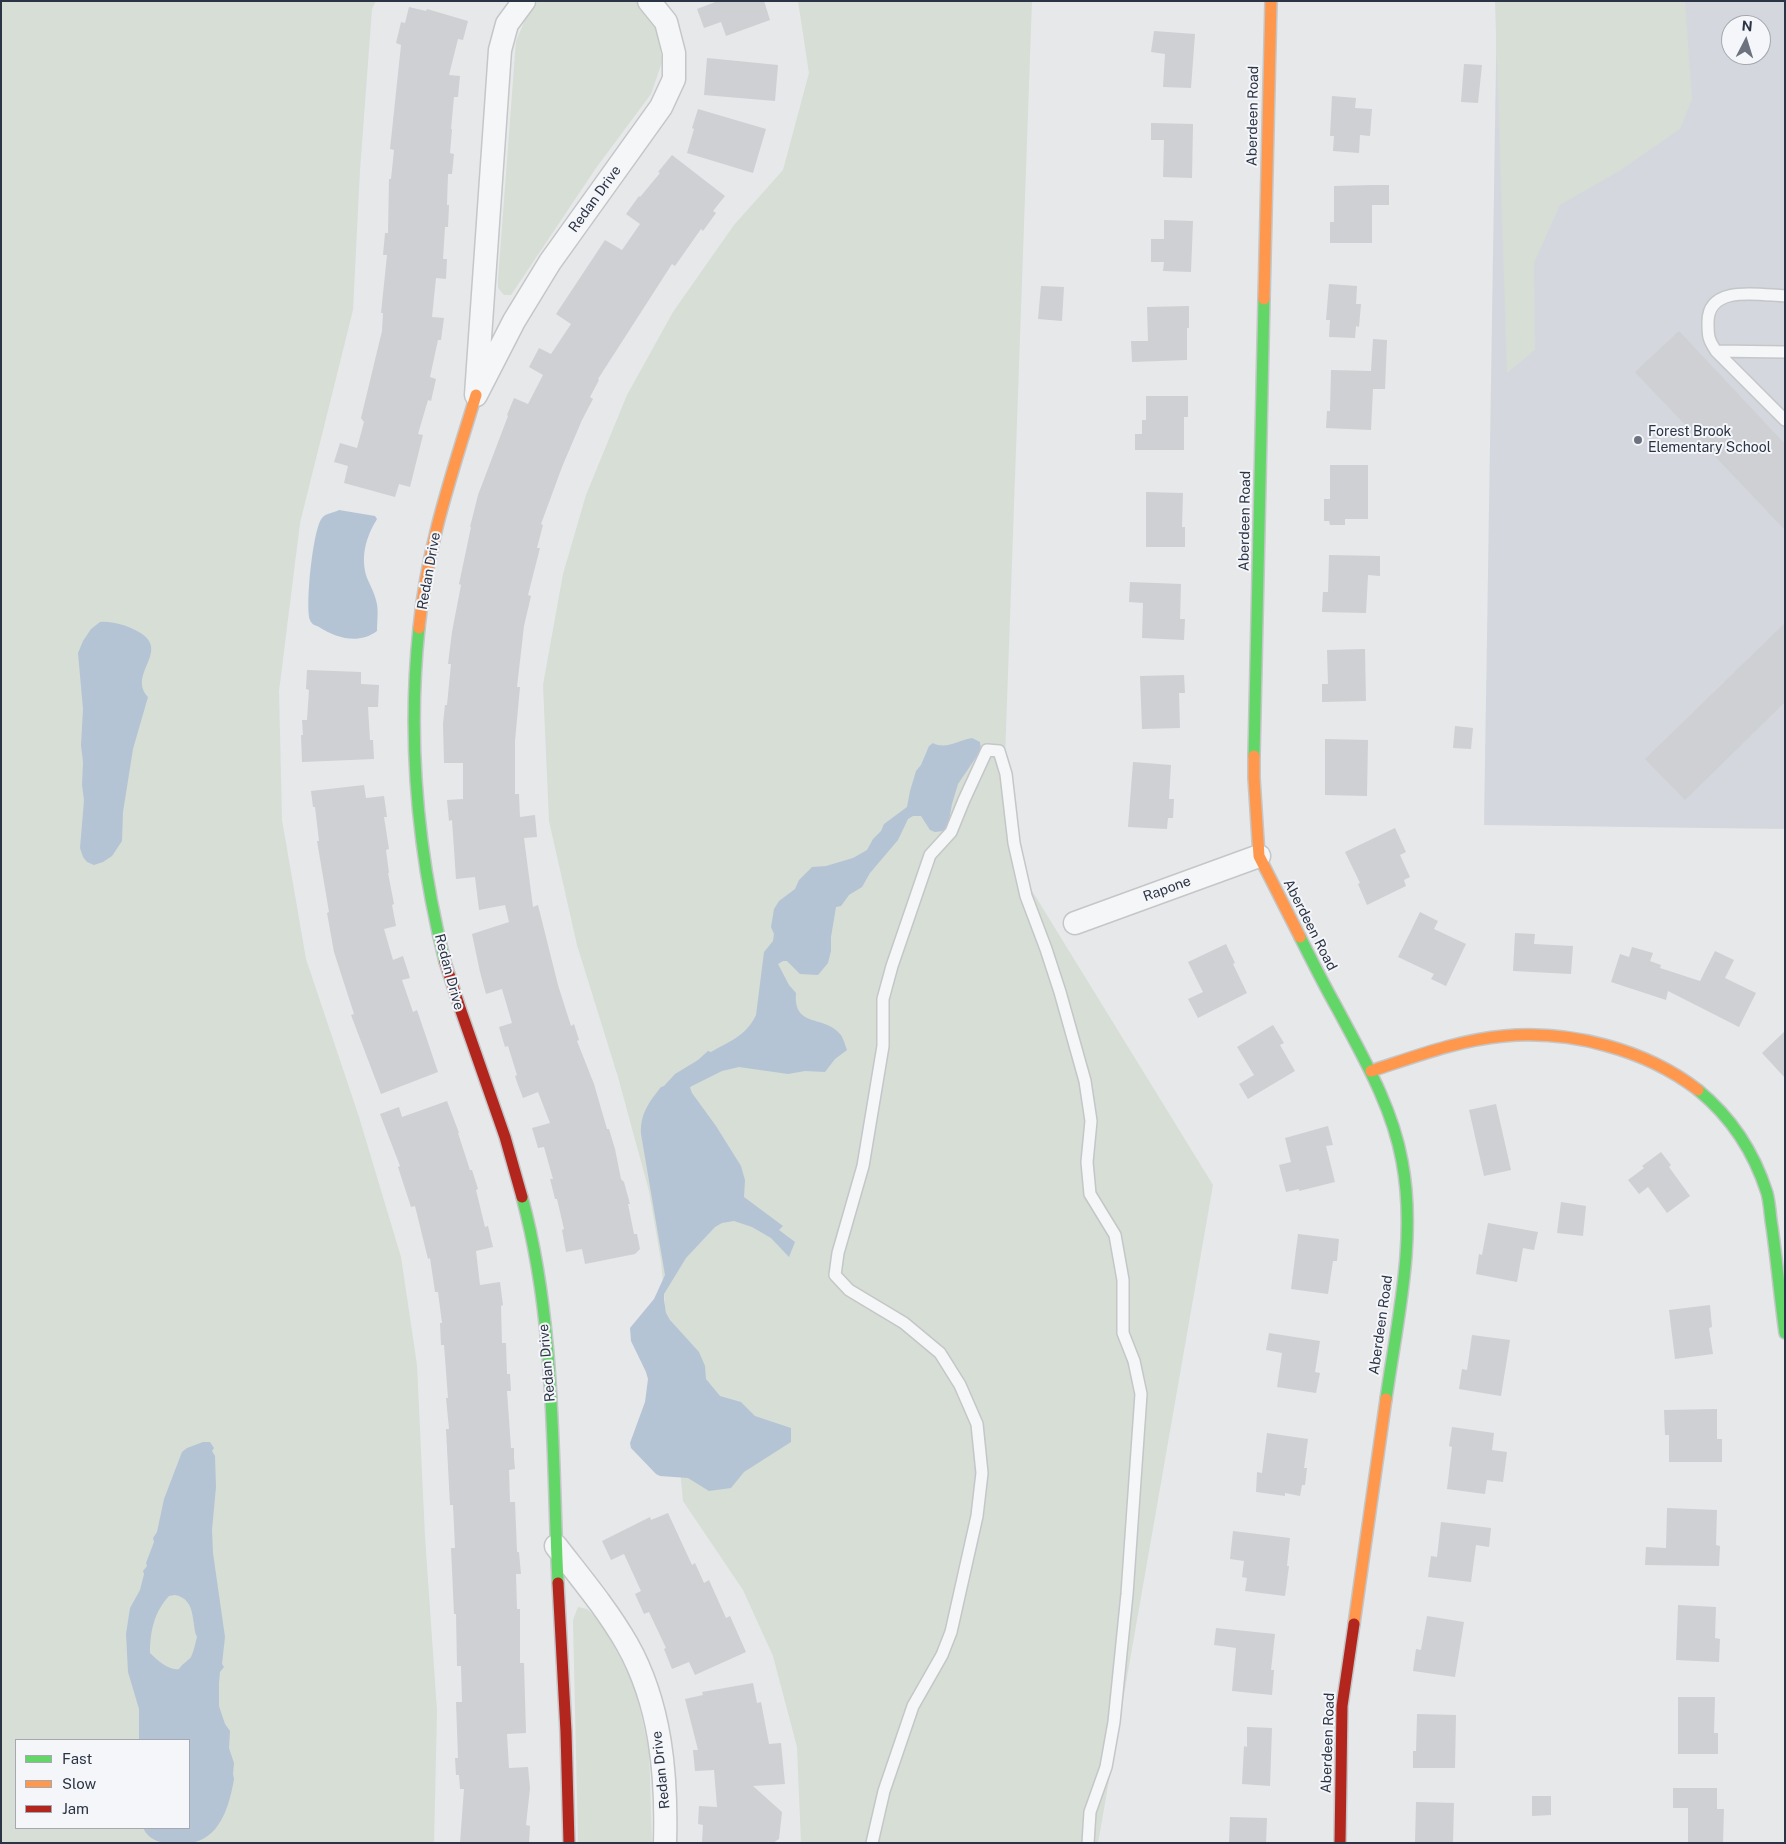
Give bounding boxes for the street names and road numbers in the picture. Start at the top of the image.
street label: Aberdeen Road [1244,66,1262,166]
street label: Redan Drive [565,162,625,236]
street label: Aberdeen Road [1236,471,1254,571]
street label: Redan Drive [414,531,444,611]
street label: Rapone [1141,873,1193,905]
street label: Aberdeen Road [1280,876,1340,974]
street label: Redan Drive [431,932,467,1012]
street label: Aberdeen Road [1366,1274,1396,1376]
street label: Redan Drive [535,1323,559,1403]
street label: Aberdeen Road [1318,1693,1338,1793]
street label: Redan Drive [649,1730,673,1810]

